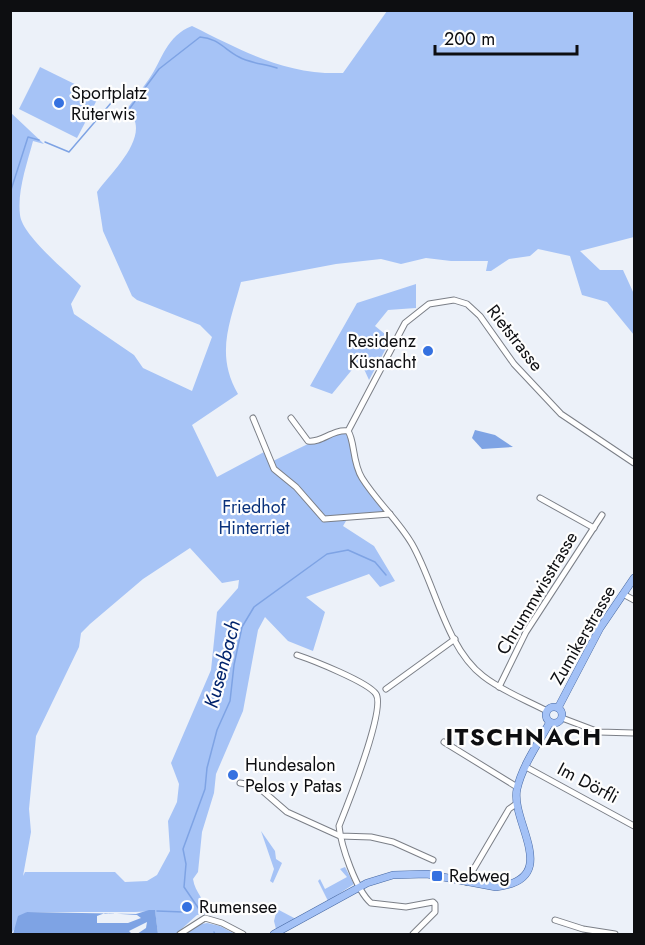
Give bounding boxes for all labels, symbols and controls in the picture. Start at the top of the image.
scale bar [435,18,578,56]
text: 200 m [444,26,495,52]
place label: Sportplatz Rüterwis [71,80,148,127]
marker: Sportplatz Rüterwis [52,96,66,110]
street label: Rietstrasse [481,299,549,377]
place label: Residenz Küsnacht [347,328,417,375]
marker: Residenz Küsnacht [421,344,435,358]
park label: Friedhof Hinterriet [218,494,290,541]
street label: Chrummwisstrasse [490,526,584,660]
street label: Zumikerstrasse [544,581,622,689]
water label: Kusenbach [197,617,248,711]
district label: ITSCHNACH [446,719,603,754]
place label: Hundesalon Pelos y Patas [245,752,342,799]
street label: Im Dörfli [553,756,623,810]
marker: Hundesalon Pelos y Patas [226,768,240,782]
place label: Rebweg [449,863,510,889]
marker: Rebweg [430,869,444,883]
place label: Rumensee [199,894,277,920]
marker: Rumensee [180,900,194,914]

